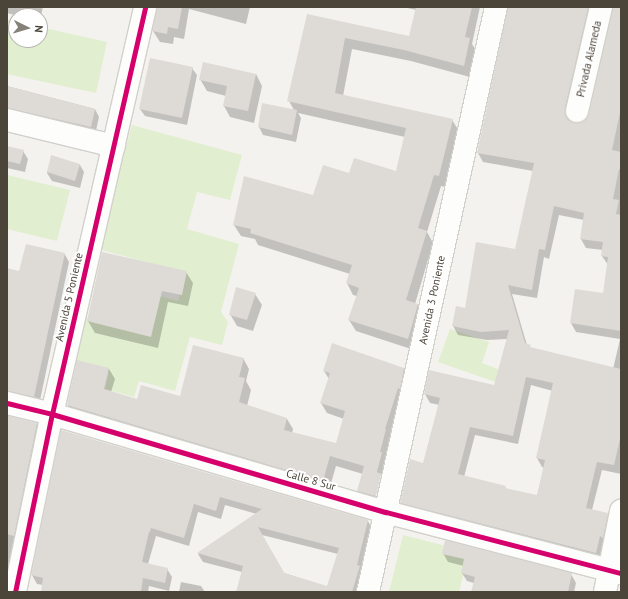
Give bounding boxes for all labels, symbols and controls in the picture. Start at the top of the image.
north arrow [8,8,48,48]
street label: Privada Alameda [574,19,604,99]
text: N [32,25,46,33]
street label: Avenida 5 Poniente [52,251,86,343]
street label: Avenida 3 Poniente [416,254,448,346]
street label: Calle 8 Sur [285,467,337,493]

